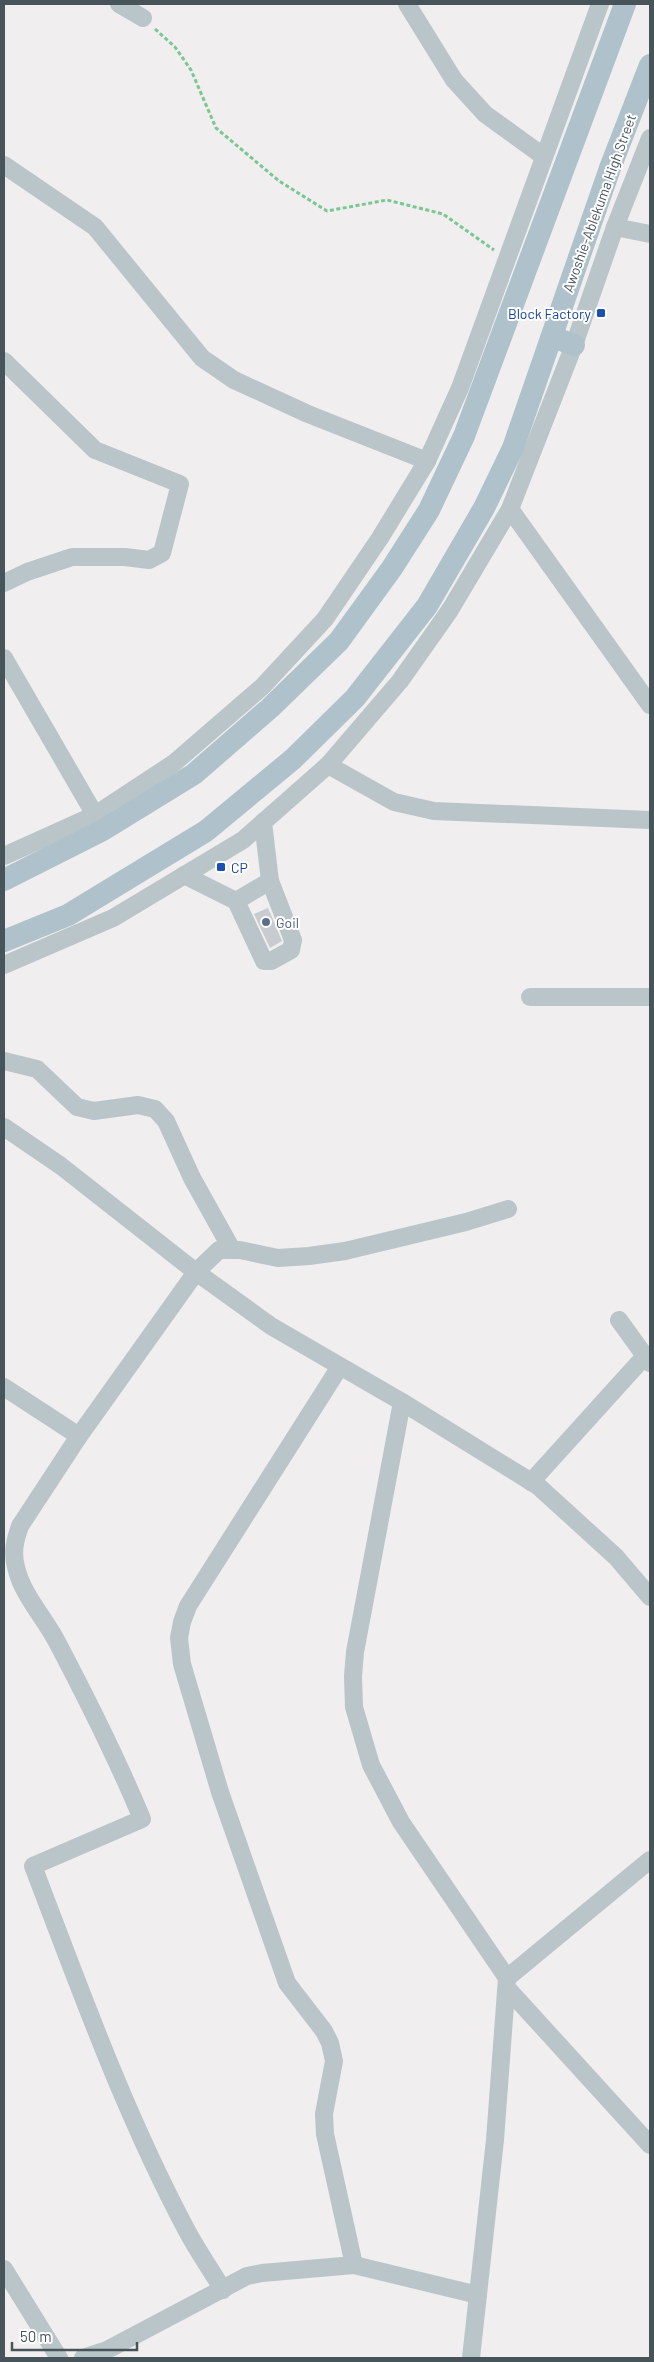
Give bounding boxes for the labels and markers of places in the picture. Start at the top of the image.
place label: Block Factory [508,305,592,322]
marker: Block Factory [595,307,607,319]
place label: CP [231,859,248,876]
marker: CP [215,861,227,873]
place label: Goil [276,914,299,931]
marker: Goil [260,916,272,928]

